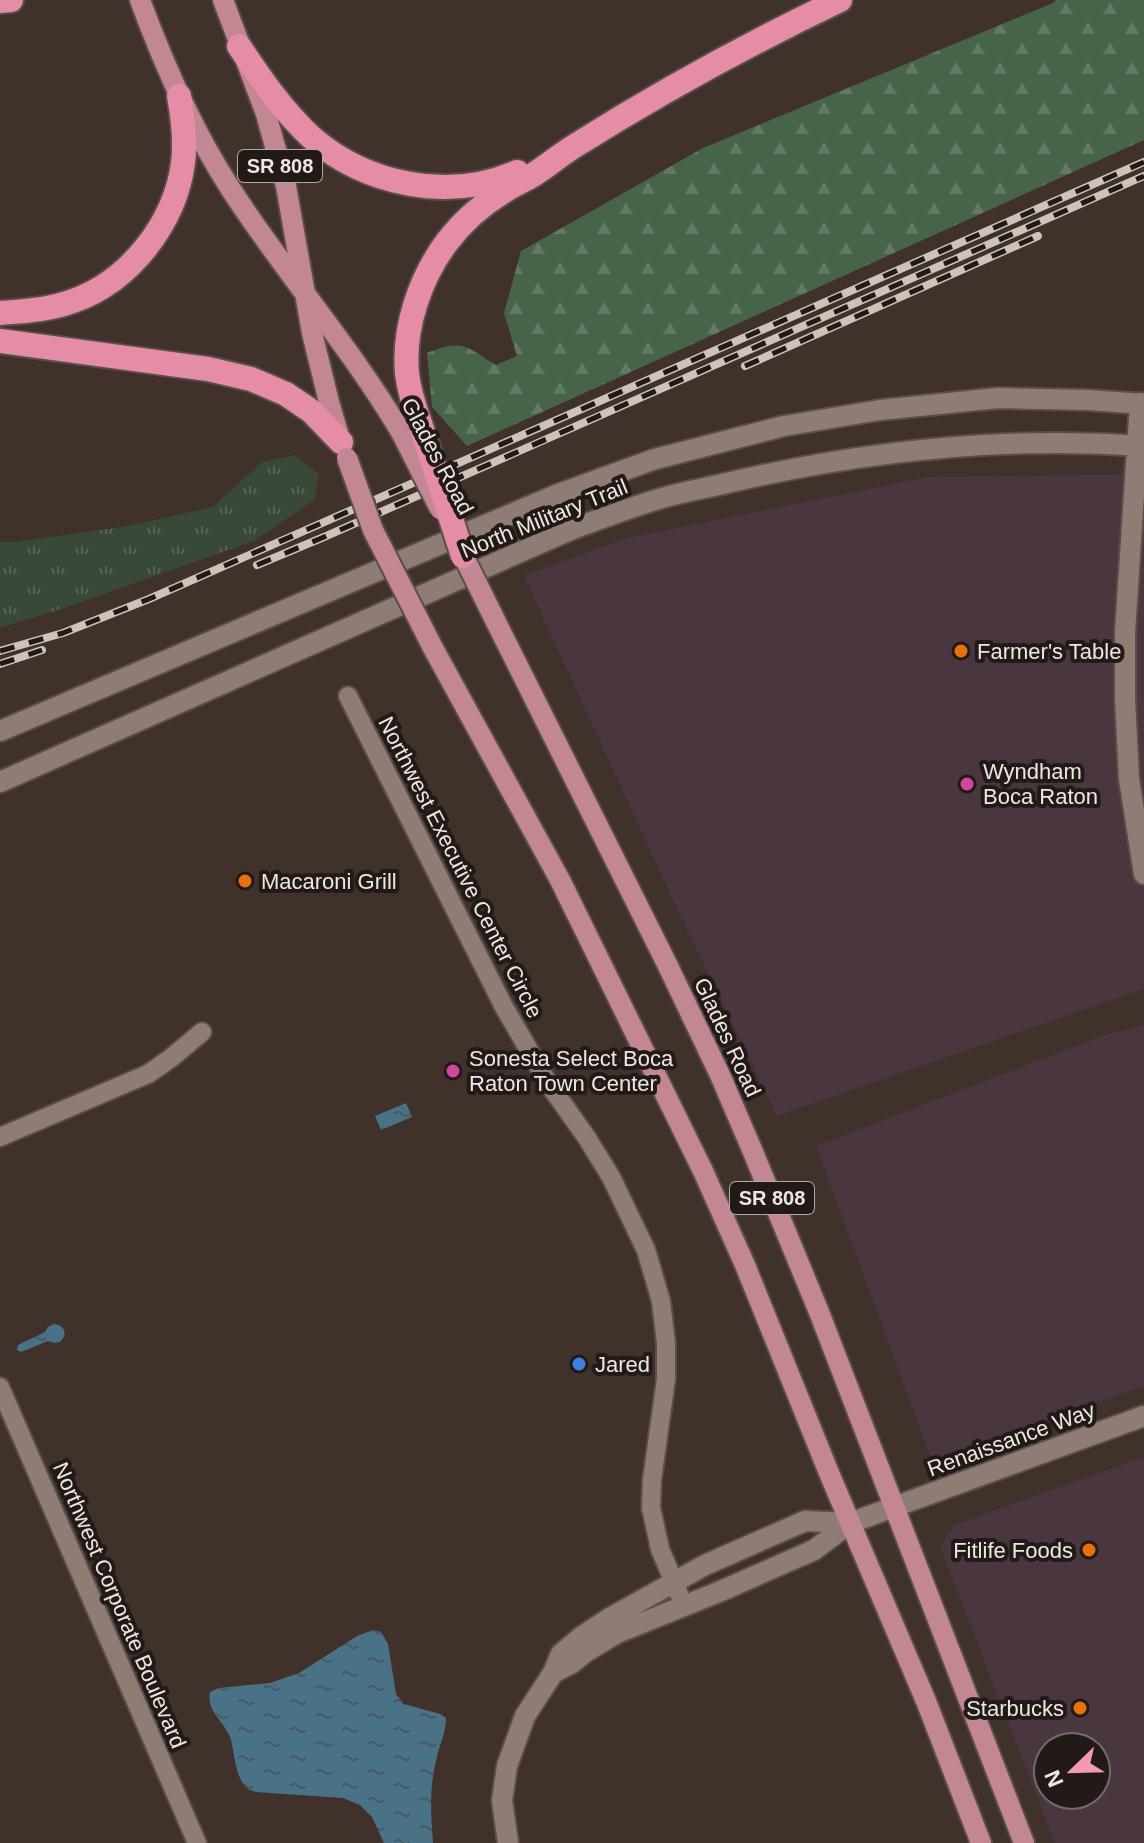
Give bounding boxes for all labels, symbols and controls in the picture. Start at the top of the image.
road number: SR 808 [238,150,322,182]
street label: Glades Road [396,394,479,519]
street label: North Military Trail [457,474,631,563]
place label: Farmer's Table [977,639,1121,664]
marker: Farmer's Table [952,642,970,660]
street label: Northwest Executive Center Circle [373,712,548,1022]
place label: Wyndham Boca Raton [983,759,1098,809]
marker: Wyndham Boca Raton [958,775,976,793]
place label: Macaroni Grill [261,869,397,894]
marker: Macaroni Grill [236,872,254,890]
street label: Glades Road [689,974,766,1101]
place label: Sonesta Select Boca Raton Town Center [469,1046,674,1096]
marker: Sonesta Select Boca Raton Town Center [444,1062,462,1080]
road number: SR 808 [730,1182,814,1214]
place label: Jared [595,1352,650,1377]
marker: Jared [570,1355,588,1373]
street label: Renaissance Way [924,1398,1098,1481]
street label: Northwest Corporate Boulevard [48,1458,191,1752]
place label: Fitlife Foods [953,1538,1073,1563]
marker: Fitlife Foods [1080,1541,1098,1559]
place label: Starbucks [966,1696,1064,1721]
marker: Starbucks [1071,1699,1089,1717]
north arrow [1032,1731,1112,1811]
text: N [1039,1766,1069,1791]

